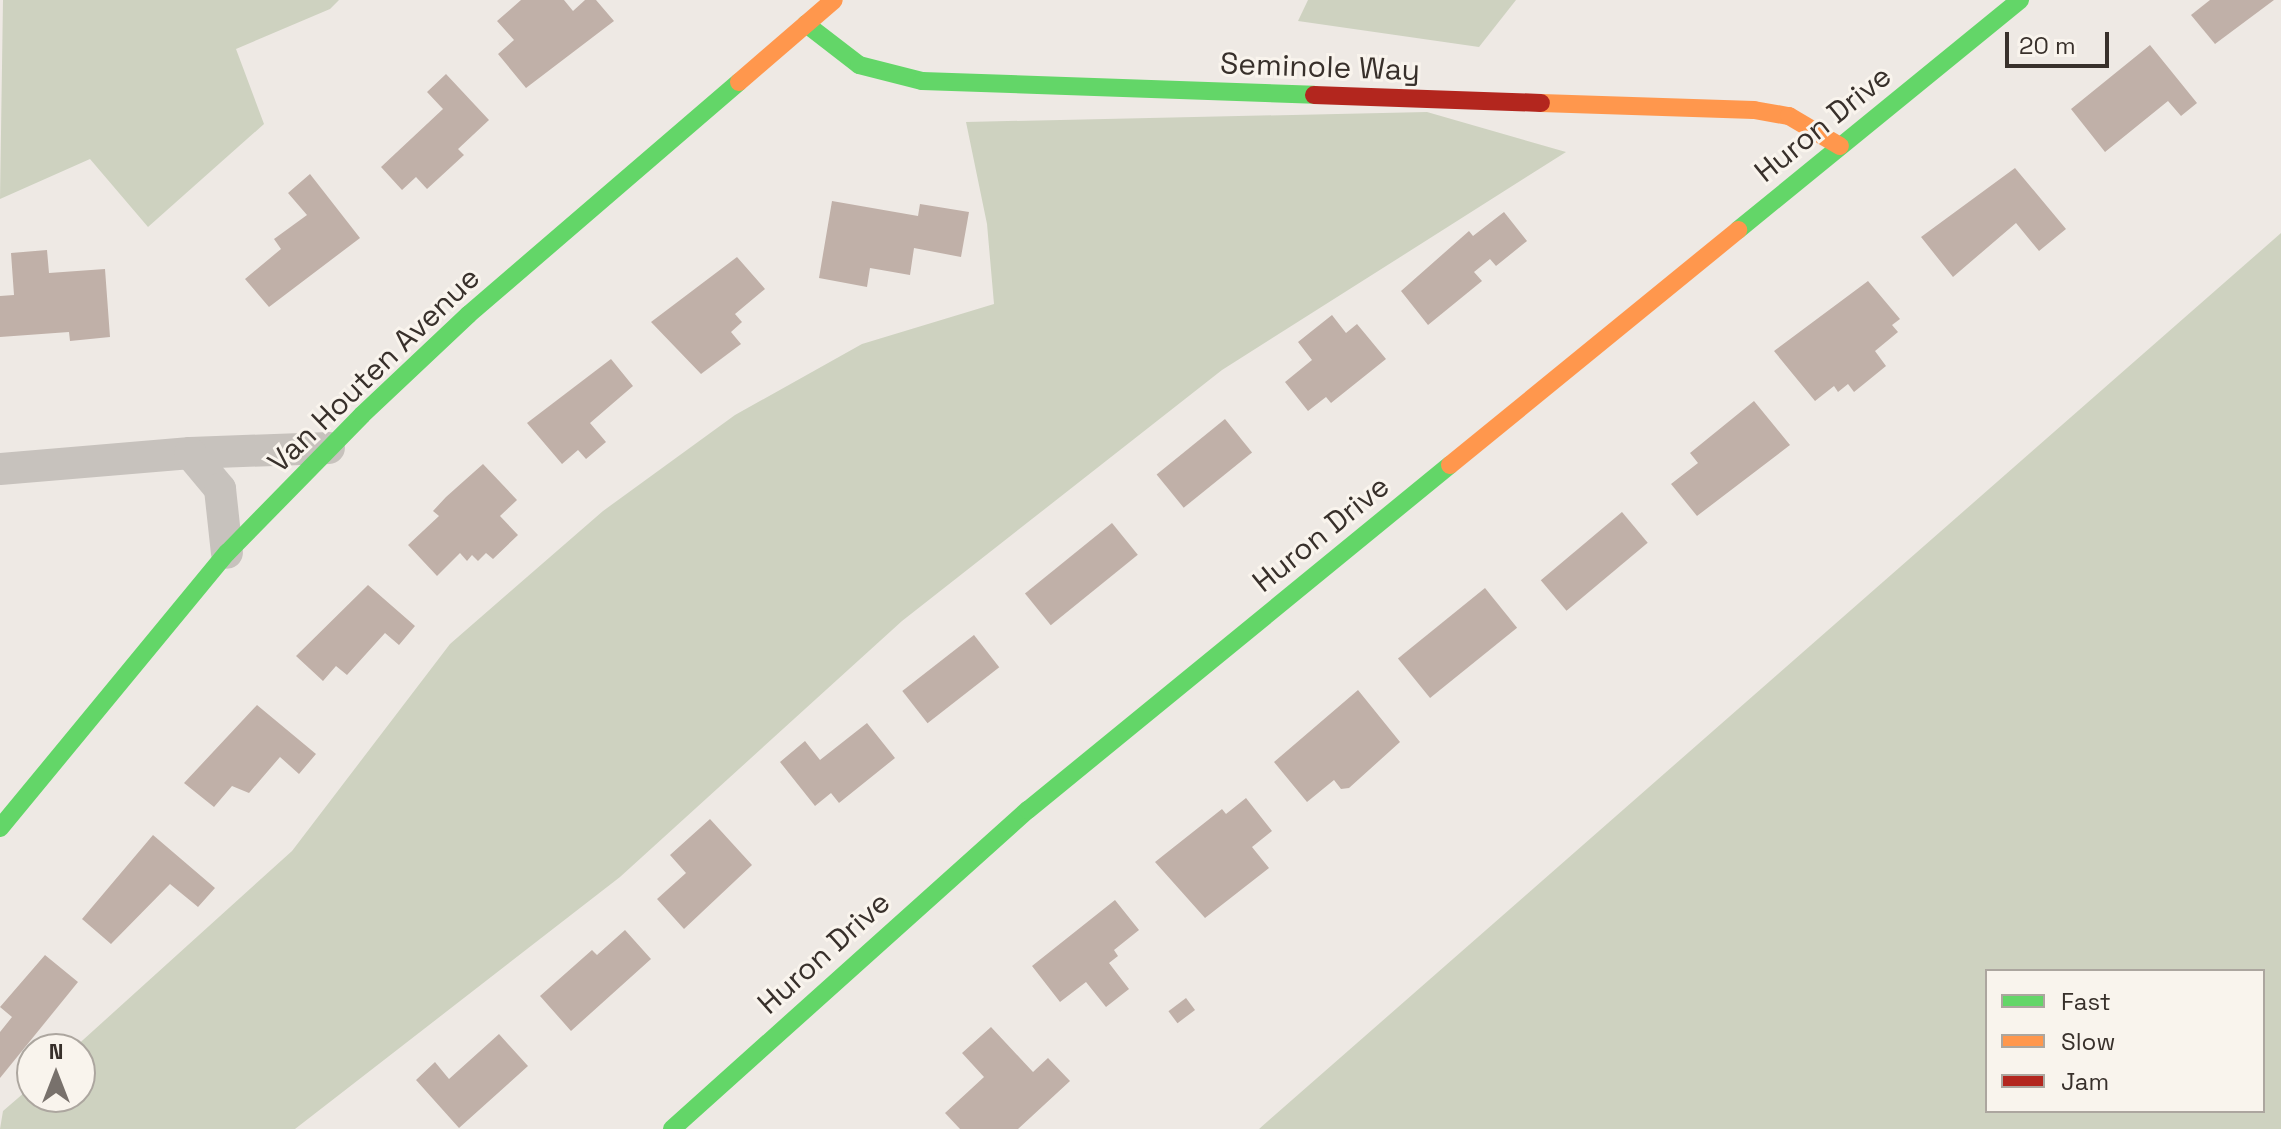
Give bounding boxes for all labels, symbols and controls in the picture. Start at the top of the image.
scale bar [2009,16,2113,66]
text: 20 m [2019,30,2076,61]
street label: Seminole Way [1219,46,1421,88]
street label: Huron Drive [1747,58,1899,190]
street label: Van Houten Avenue [261,260,487,480]
street label: Huron Drive [1245,468,1397,600]
street label: Huron Drive [751,884,897,1022]
legend [1985,969,2265,1113]
text: Fast [2061,986,2111,1017]
text: Slow [2061,1026,2115,1057]
north arrow [16,1033,96,1113]
text: N [49,1037,63,1065]
text: Jam [2061,1066,2109,1097]

